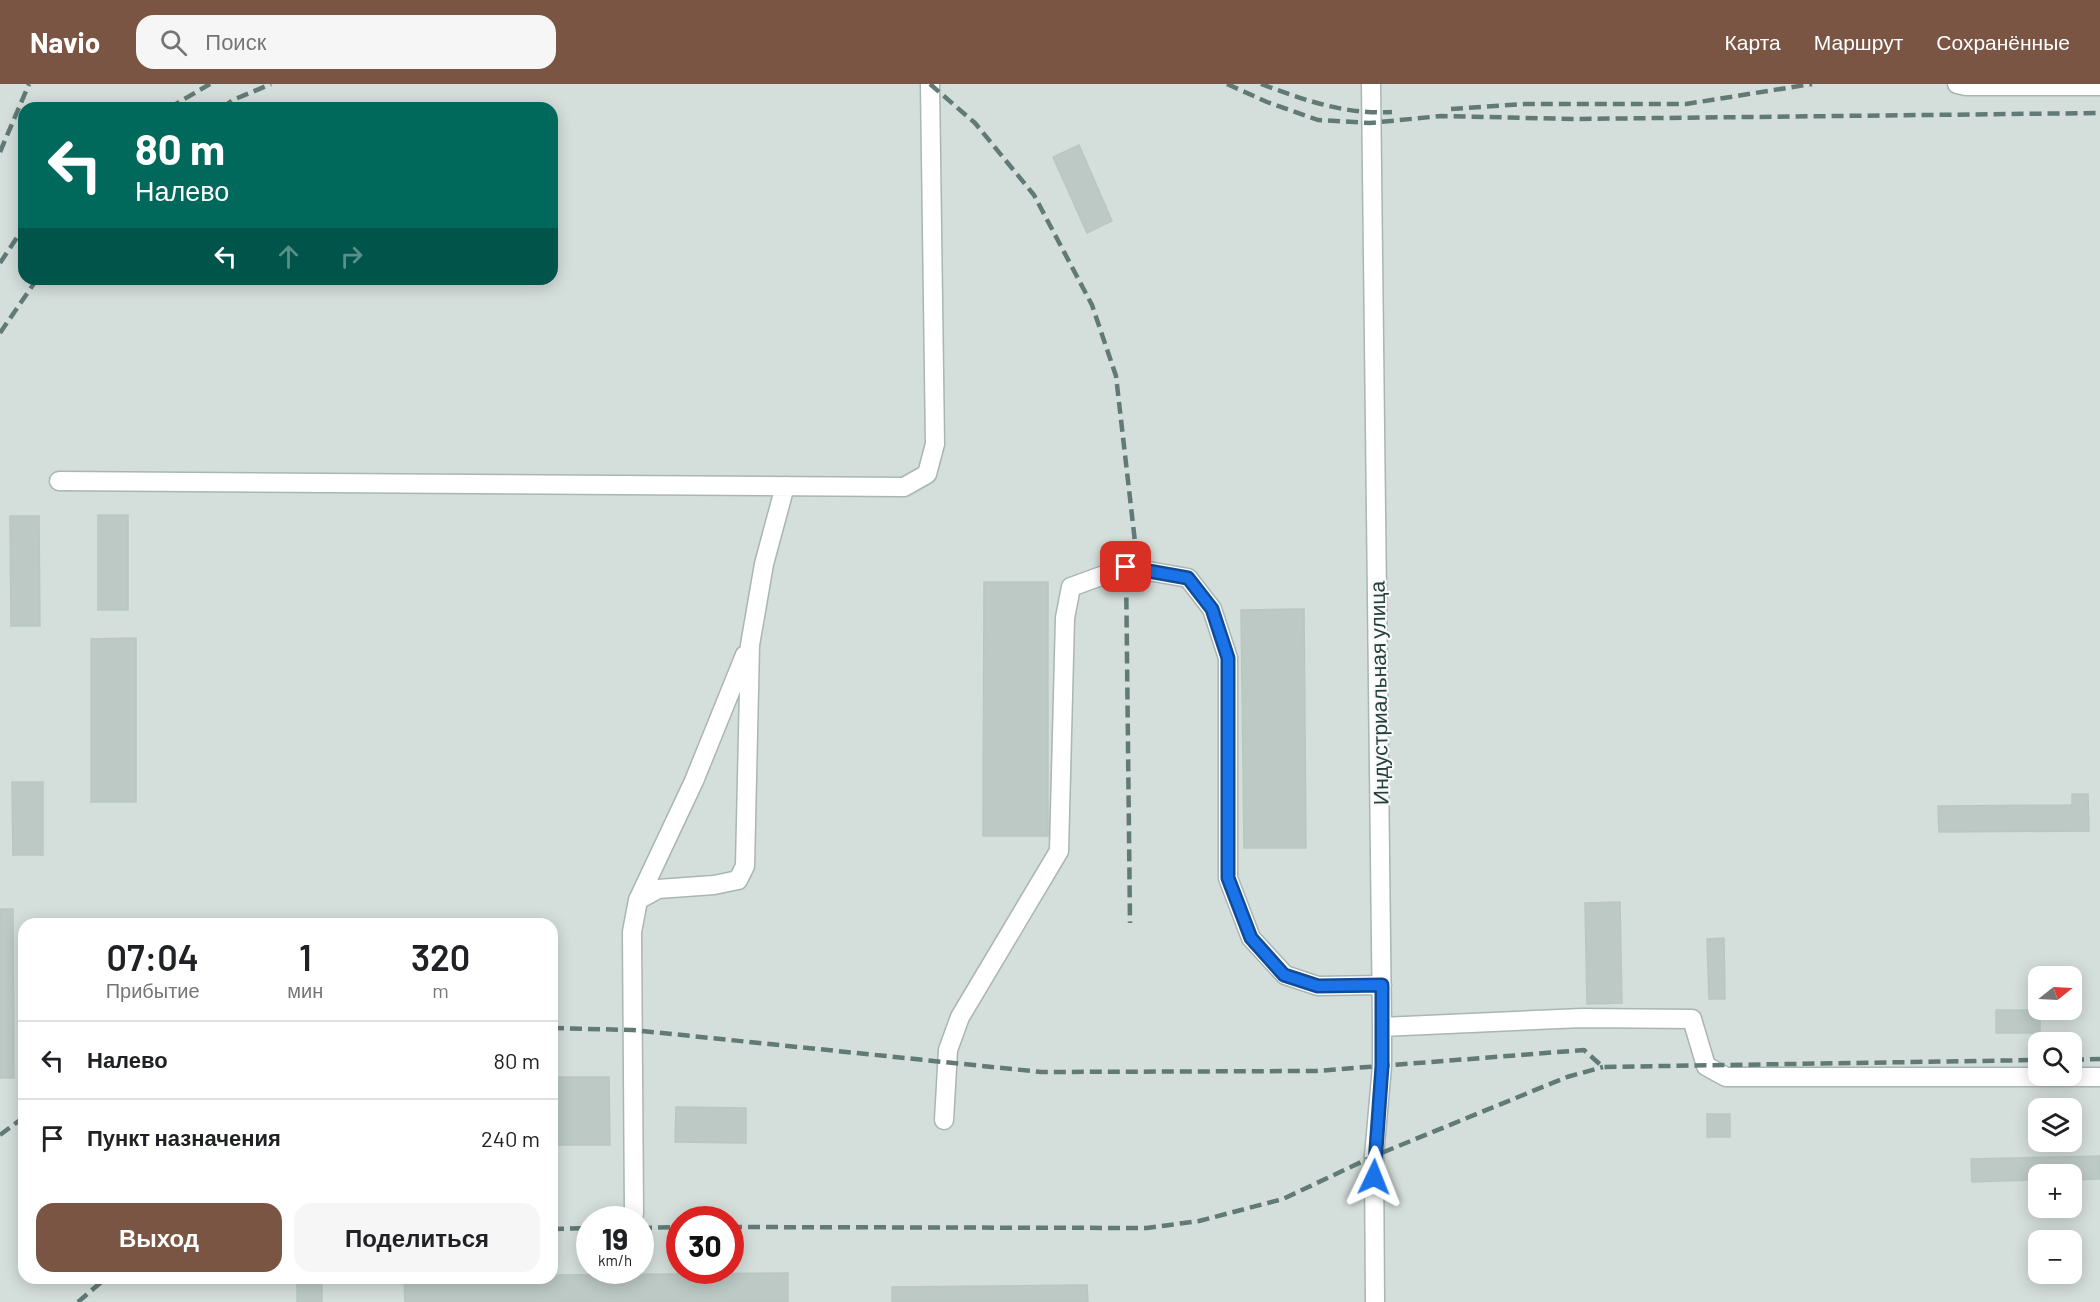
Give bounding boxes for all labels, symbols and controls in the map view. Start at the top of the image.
search box [136,15,556,69]
text: Navio [30,25,100,59]
icon: search [157,26,190,59]
text: Поиск [205,28,266,54]
text: Карта [1725,29,1781,54]
text: Маршрут [1814,29,1903,54]
text: Сохранённые [1936,29,2070,54]
text: 80 m [135,123,225,173]
icon: left [36,126,114,204]
text: Налево [135,174,229,206]
icon: left [209,240,242,273]
icon: ahead [272,240,305,273]
icon: right [335,240,368,273]
pin [1100,541,1151,592]
icon: arrive [1109,550,1142,583]
street label: Индустриальная улица [1364,580,1392,805]
text: 07:04 [106,935,199,978]
text: 1 [299,935,312,978]
text: 320 [411,935,470,978]
north arrow [2028,966,2082,1020]
map controls [2028,966,2082,1284]
text: Прибытие [106,978,200,1002]
text: мин [287,978,323,1002]
text: m [432,978,449,1002]
button: search [2028,1032,2082,1086]
icon: left [36,1044,69,1077]
text: Налево [87,1046,168,1072]
text: 80 m [494,1047,540,1073]
button: layers [2028,1098,2082,1152]
icon: arrive [36,1122,69,1155]
text: Пункт назначения [87,1124,281,1150]
text: 240 m [481,1125,540,1151]
position arrow [1342,1145,1406,1209]
button: + [2028,1164,2082,1218]
button: Выход [36,1203,282,1272]
button: Поделиться [294,1203,540,1272]
speed limit sign: 30 [666,1206,744,1284]
text: 19 [602,1220,628,1256]
button: − [2028,1230,2082,1284]
text: km/h [598,1251,632,1269]

